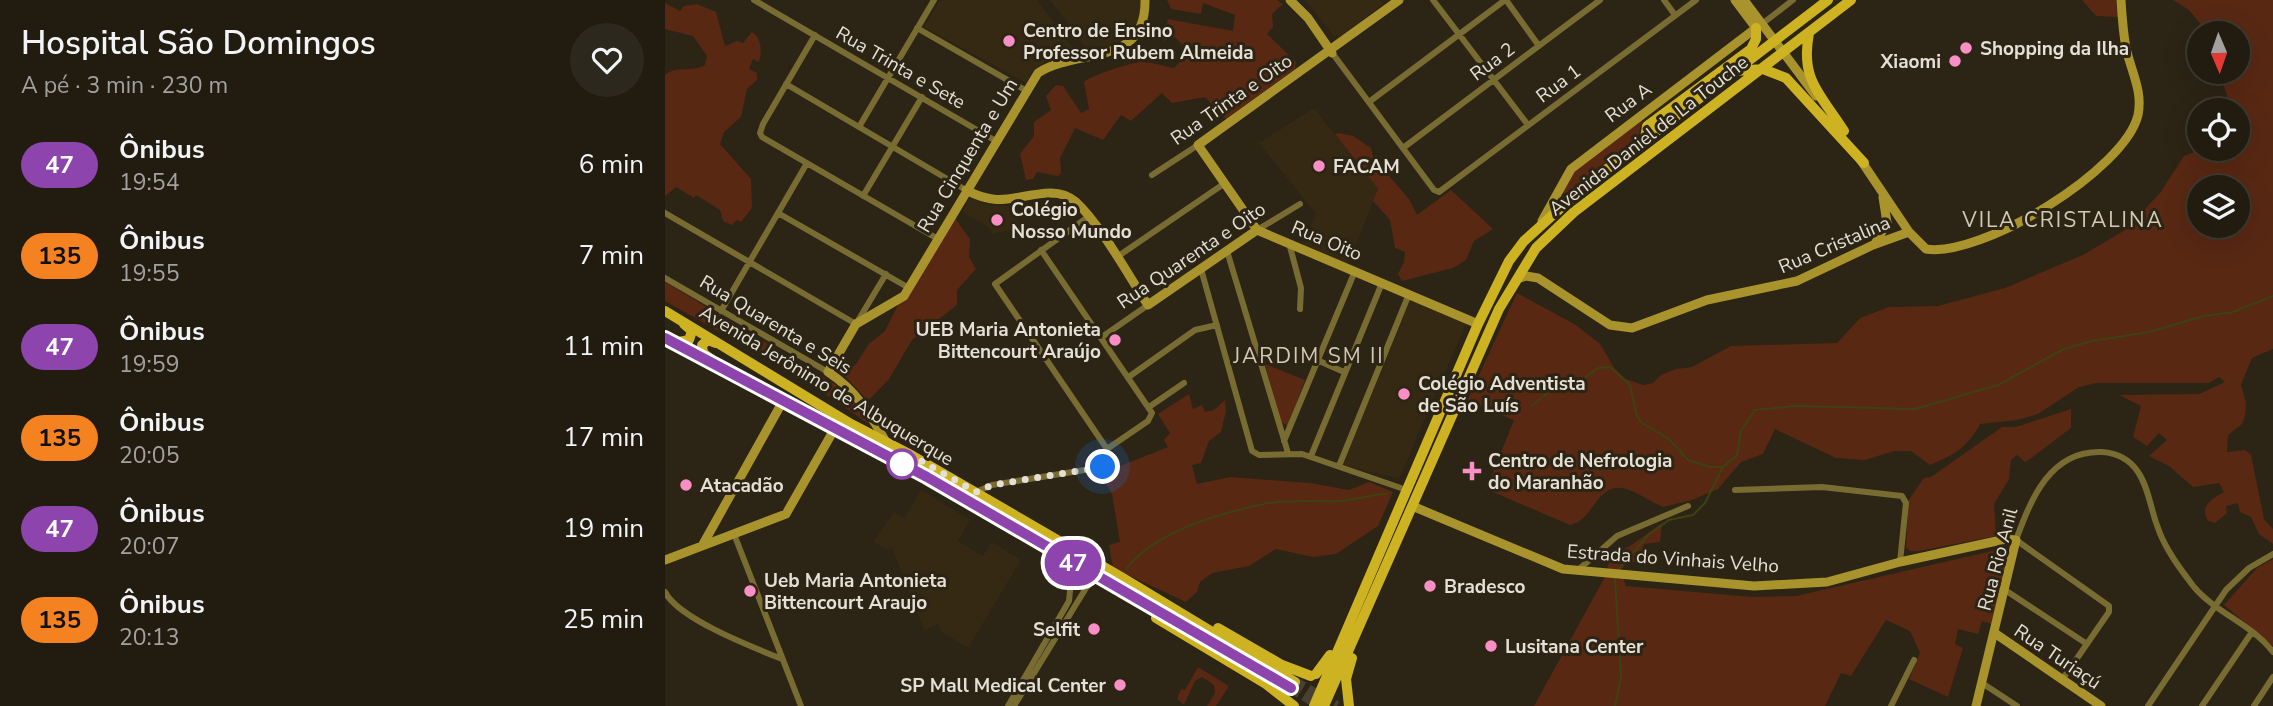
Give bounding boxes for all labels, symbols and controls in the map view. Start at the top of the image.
place label: Centro de Ensino Professor Rubem Almeida [1023,18,1254,66]
street label: Rua Trinta e Sete [831,20,970,115]
text: Hospital São Domingos [21,21,376,66]
north arrow [2187,21,2251,84]
map controls [2187,21,2250,238]
button: heart [570,23,644,97]
marker: Centro de Ensino Professor Rubem Almeida [1001,33,1017,49]
street label: Rua 2 [1465,36,1520,87]
place label: Shopping da Ilha [1980,36,2129,62]
marker: Shopping da Ilha [1958,40,1974,56]
street label: Rua Trinta e Oito [1166,48,1298,151]
place label: Xiaomi [1880,49,1941,75]
street label: Avenida Daniel de La Touche [1543,50,1754,222]
marker: Xiaomi [1947,53,1963,69]
street label: Rua 1 [1531,58,1586,109]
text: A pé · 3 min · 230 m [21,70,228,101]
street label: Rua Cinquenta e Um [911,74,1024,237]
street label: Rua A [1600,77,1657,129]
button: locate [2187,98,2250,161]
text: Ônibus [119,132,205,167]
text: 6 min [579,147,644,182]
text: 47 [45,149,74,181]
place label: FACAM [1333,154,1400,180]
marker: FACAM [1311,158,1327,174]
text: 19:54 [119,167,179,198]
button: layers [2187,175,2250,238]
street label: Rua Quarenta e Oito [1112,196,1271,315]
place label: Colégio Nosso Mundo [1011,197,1132,245]
district label: VILA CRISTALINA [1961,206,2164,234]
street label: Rua Cristalina [1775,210,1894,280]
marker: Colégio Nosso Mundo [989,212,1005,228]
street label: Rua Oito [1287,214,1366,267]
text: Ônibus [119,223,205,258]
text: 7 min [579,238,644,273]
text: 135 [38,240,81,272]
text: 19:55 [119,258,179,289]
street label: Rua Quarenta e Seis [695,269,856,381]
street label: Avenida Jerônimo de Albuquerque [694,299,959,472]
text: Ônibus [119,314,205,349]
place label: UEB Maria Antonieta Bittencourt Araújo [915,317,1101,365]
text: 11 min [563,329,644,364]
text: 47 [45,331,74,363]
marker: UEB Maria Antonieta Bittencourt Araújo [1107,332,1123,348]
district label: JARDIM SM II [1232,342,1385,370]
text: 19:59 [119,349,179,380]
place label: Colégio Adventista de São Luís [1418,371,1586,419]
marker: Colégio Adventista de São Luís [1396,386,1412,402]
text: Ônibus [119,405,205,440]
text: 17 min [563,420,644,455]
text: 135 [38,422,81,454]
text: 20:05 [119,440,179,471]
place label: Centro de Nefrologia do Maranhão [1488,448,1672,496]
unlabelled marker [887,449,917,479]
your location [1085,449,1120,484]
marker: Centro de Nefrologia do Maranhão [1462,461,1482,481]
place label: Atacadão [700,473,784,499]
marker: Atacadão [678,477,694,493]
text: Ônibus [119,496,205,531]
street label: Rua Rio Anil [1972,505,2024,614]
text: 19 min [563,511,644,546]
text: 47 [45,513,74,545]
text: 20:07 [119,531,179,562]
street label: Estrada do Vinhais Velho [1566,539,1780,579]
line badge: 47 [1041,540,1105,586]
text: 47 [1059,547,1087,579]
place label: Ueb Maria Antonieta Bittencourt Araujo [764,568,947,616]
place label: Bradesco [1444,574,1526,600]
marker: Bradesco [1422,578,1438,594]
marker: Ueb Maria Antonieta Bittencourt Araujo [742,583,758,599]
text: Ônibus [119,587,205,622]
text: 25 min [563,602,644,637]
text: 135 [38,604,81,636]
place label: Selfit [1033,617,1081,643]
street label: Rua Turiaçú [2009,618,2106,696]
marker: Selfit [1086,621,1102,637]
text: 20:13 [119,622,179,653]
place label: Lusitana Center [1505,634,1644,660]
marker: Lusitana Center [1483,638,1499,654]
place label: SP Mall Medical Center [900,673,1107,699]
marker: SP Mall Medical Center [1112,677,1128,693]

